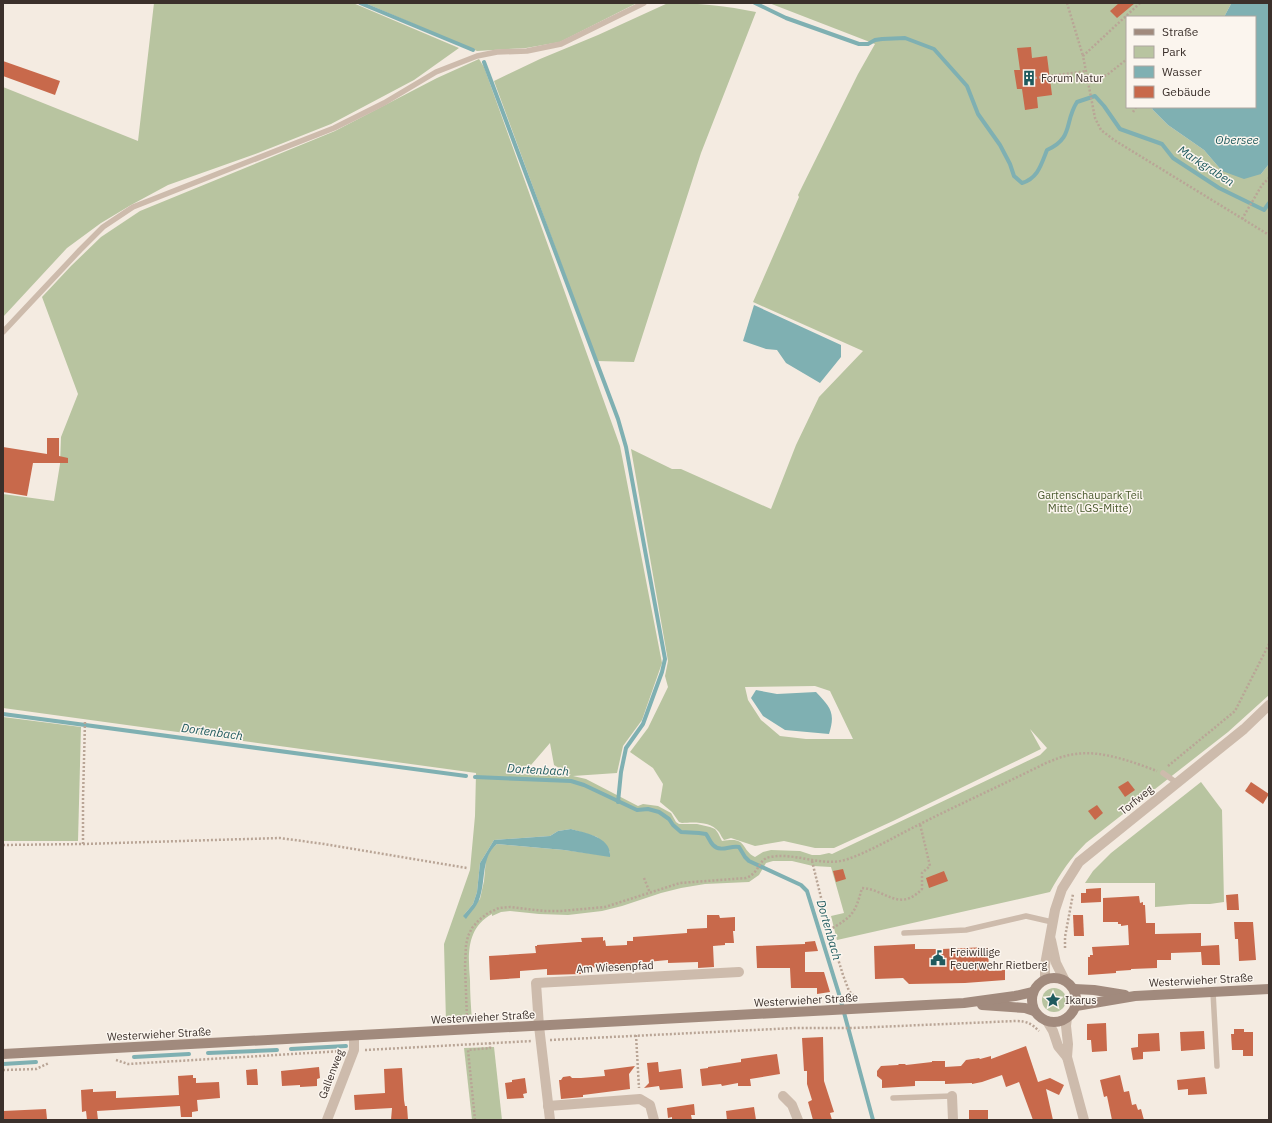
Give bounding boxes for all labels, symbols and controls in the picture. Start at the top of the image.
legend [1126,16,1256,108]
text: Straße [1162,24,1199,39]
text: Park [1162,44,1187,59]
text: Wasser [1162,64,1202,79]
building icon: Forum Natur [1020,69,1038,87]
place label: Forum Natur [1041,71,1103,85]
text: Gebäude [1162,84,1211,99]
water label: Obersee [1215,132,1259,147]
water label: Markgraben [1175,142,1237,189]
park label: Gartenschaupark Teil Mitte (LGS-Mitte) [1037,488,1143,515]
water label: Dortenbach [180,720,244,743]
water label: Dortenbach [507,760,570,779]
street label: Torfweg [1116,782,1156,818]
water label: Dortenbach [814,898,845,962]
place label: Freiwillige Feuerwehr Rietberg [950,945,1047,972]
public building icon: Freiwillige Feuerwehr Rietberg [929,949,947,967]
street label: Am Wiesenpfad [576,958,654,976]
street label: Westerwieher Straße [1149,970,1253,990]
street label: Westerwieher Straße [754,990,858,1010]
place icon: Ikarus [1044,991,1062,1009]
place label: Ikarus [1065,993,1097,1007]
street label: Westerwieher Straße [431,1007,535,1027]
street label: Westerwieher Straße [107,1024,211,1044]
street label: Gallenweg [315,1047,347,1101]

